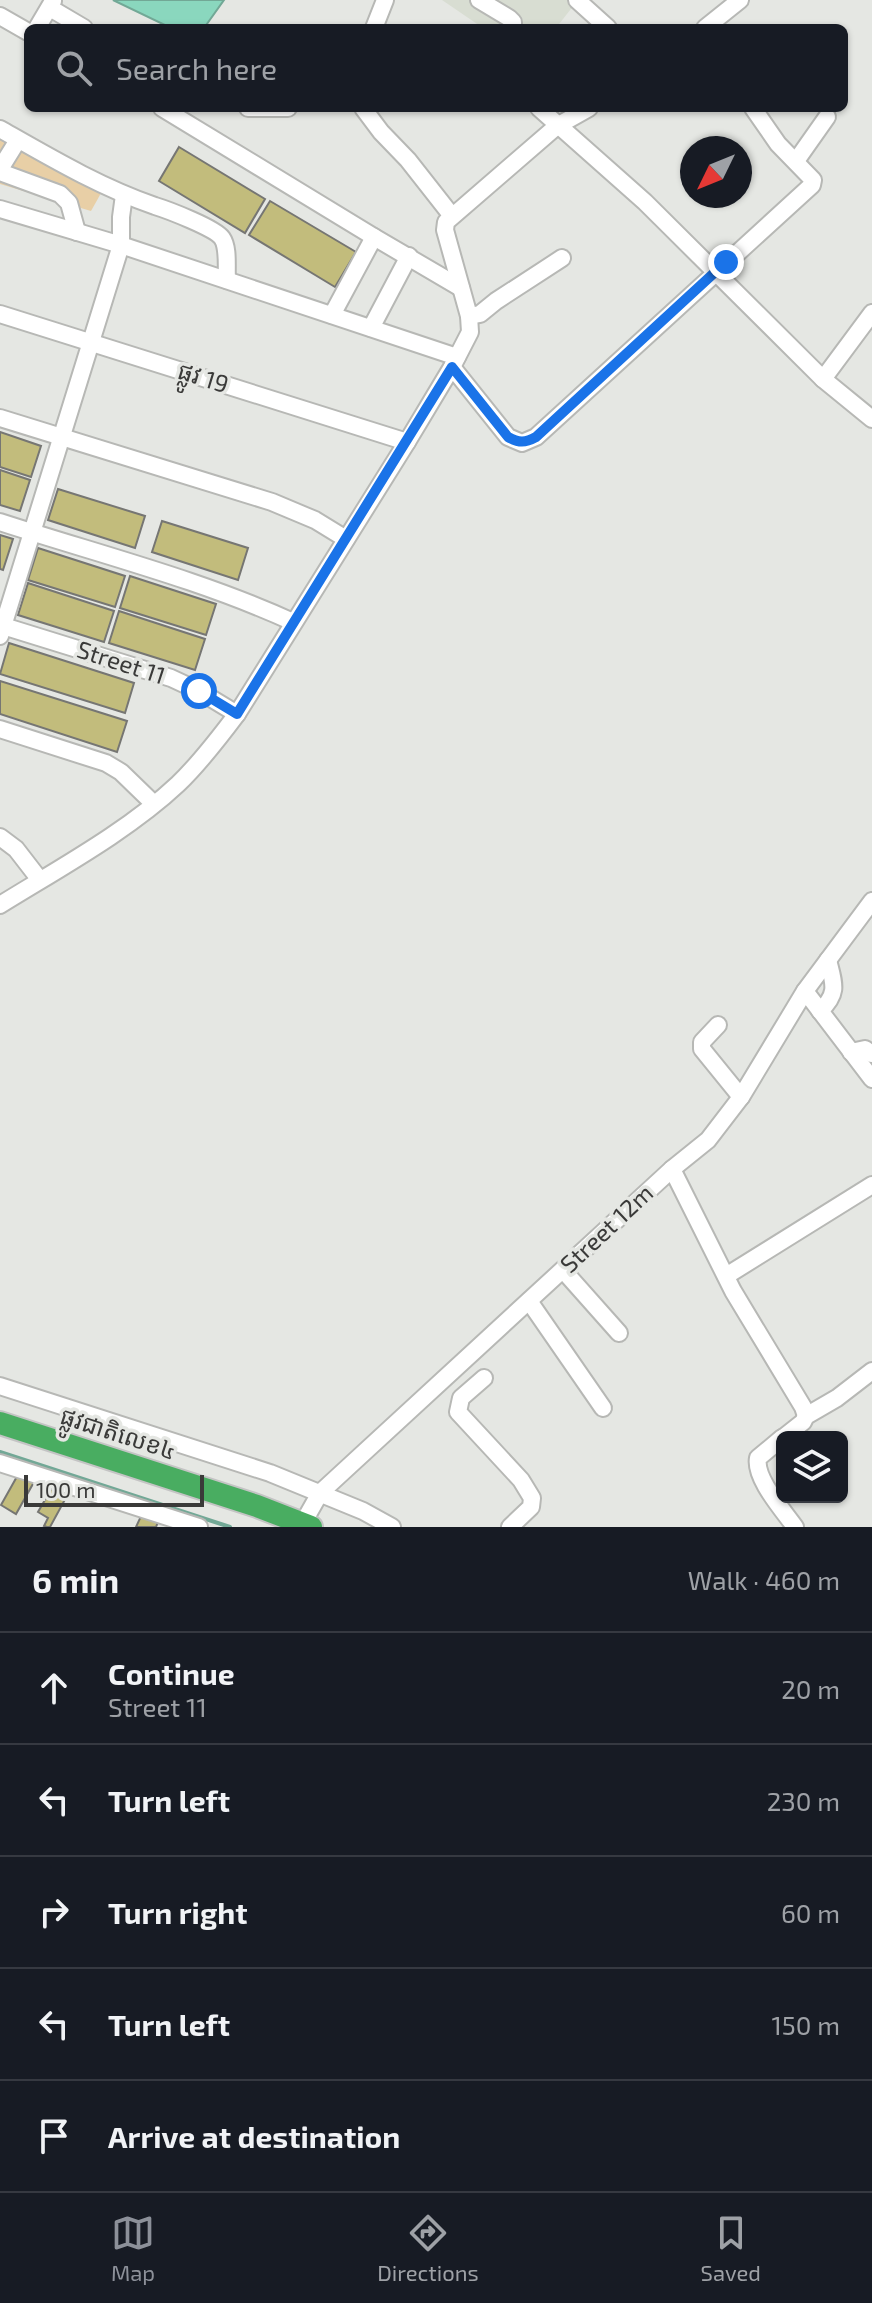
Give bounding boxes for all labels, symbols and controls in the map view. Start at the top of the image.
search box [24,24,848,112]
icon: search [52,46,96,90]
text: Search here [116,50,277,86]
north arrow [680,136,752,208]
route end [708,244,744,280]
street label: ផ្លូវ 19 [172,355,232,407]
street label: Street 11 [74,634,169,689]
route start [181,673,217,709]
street label: Street 12m [554,1178,658,1278]
street label: ផ្លូវជាតិលេខ៤ [54,1400,180,1474]
map controls [776,1431,848,1503]
button: layers [776,1431,848,1503]
scale bar [24,1471,204,1507]
text: 100 m [36,1476,95,1502]
text: 6 min [32,1559,119,1600]
text: Walk · 460 m [688,1564,840,1595]
text: Continue [108,1655,235,1691]
icon: ahead [32,1666,76,1710]
text: 20 m [781,1673,840,1704]
text: Street 11 [108,1691,207,1722]
icon: left [32,1778,76,1822]
text: Turn left [108,1782,230,1818]
text: 230 m [767,1785,840,1816]
icon: right [32,1890,76,1934]
text: Turn right [108,1894,248,1930]
text: 60 m [781,1897,840,1928]
icon: left [32,2002,76,2046]
text: Turn left [108,2006,230,2042]
text: 150 m [771,2009,840,2040]
icon: arrive [32,2114,76,2158]
text: Arrive at destination [108,2118,400,2154]
tab: Map [111,2211,155,2285]
tab: Directions [377,2211,479,2285]
tab: Saved [701,2211,761,2285]

